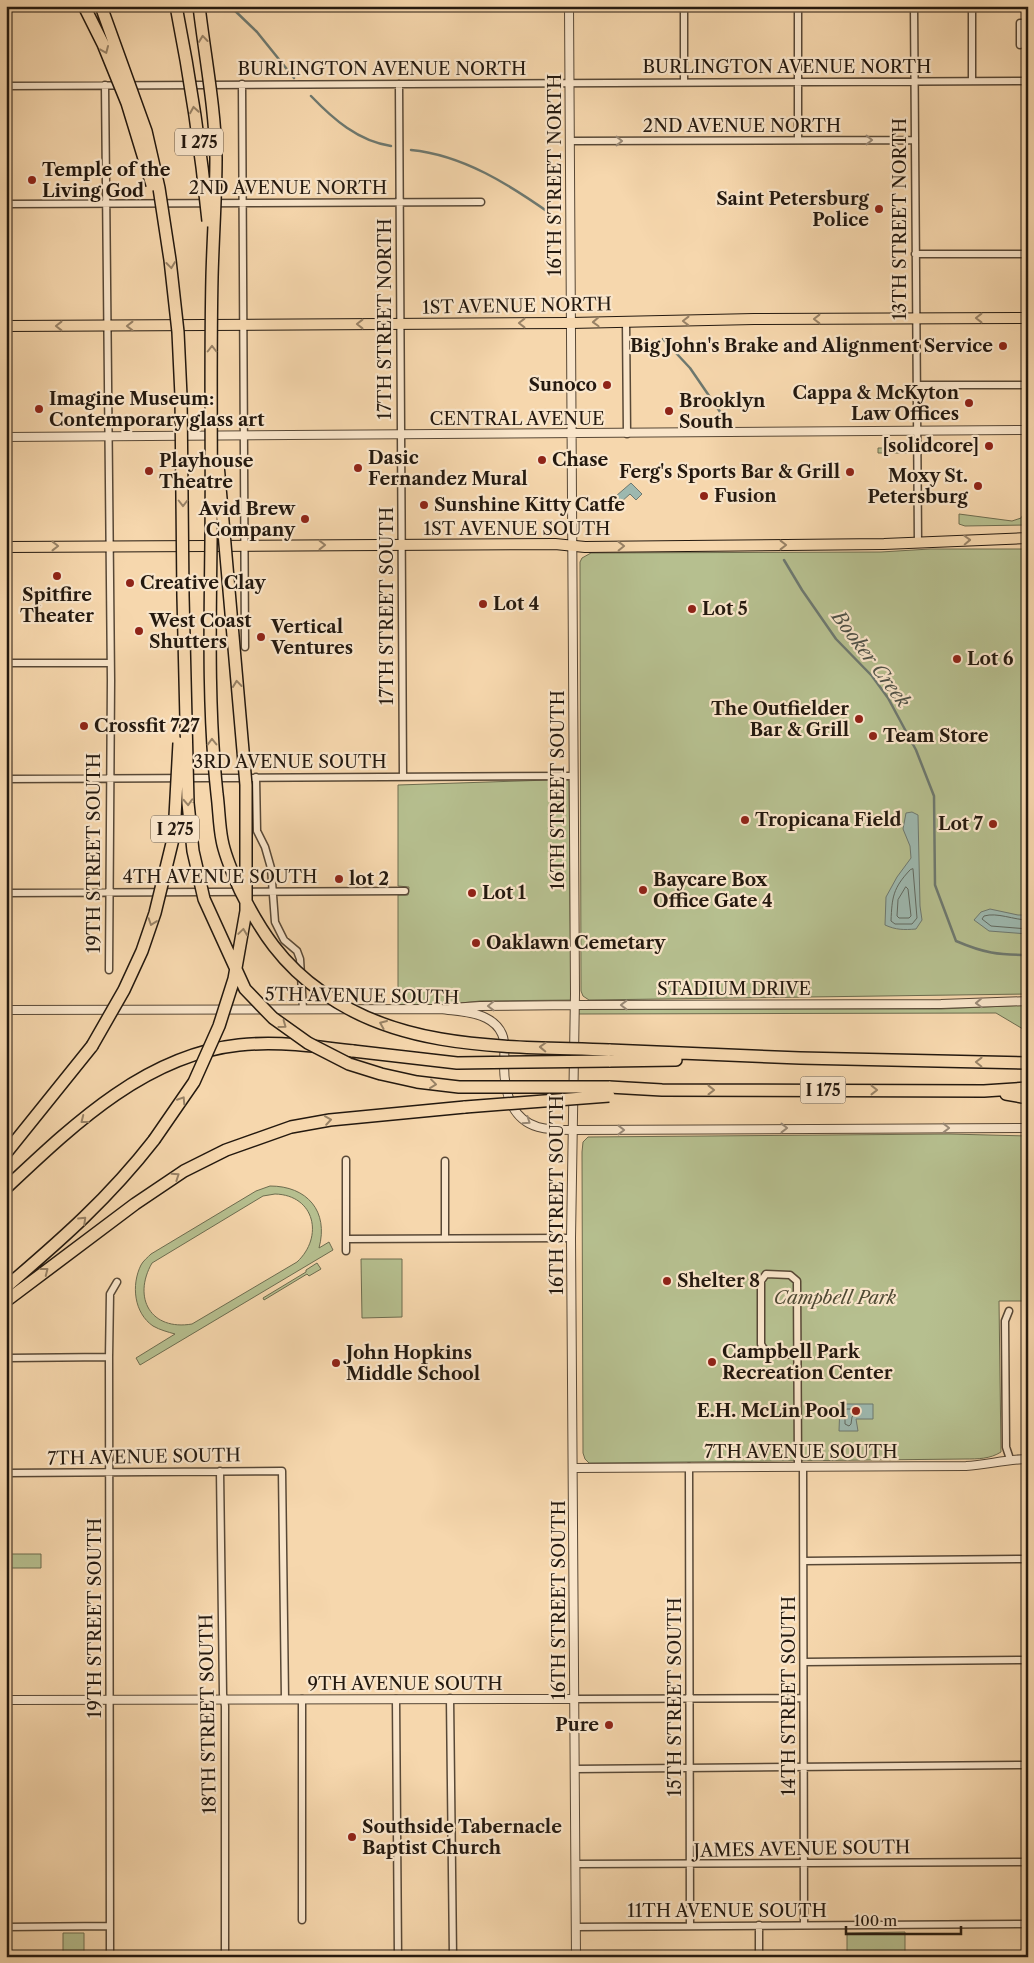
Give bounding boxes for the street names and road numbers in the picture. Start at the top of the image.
street label: BURLINGTON AVENUE NORTH [643,56,931,78]
street label: BURLINGTON AVENUE NORTH [238,58,526,80]
street label: 16TH STREET NORTH [544,74,566,276]
street label: 2ND AVENUE NORTH [643,115,841,137]
street label: 13TH STREET NORTH [889,118,911,320]
road number: I 275 [175,128,223,156]
street label: 2ND AVENUE NORTH [189,177,387,199]
street label: 17TH STREET NORTH [374,218,396,420]
street label: 1ST AVENUE NORTH [422,293,612,319]
street label: CENTRAL AVENUE [430,408,604,430]
street label: 17TH STREET SOUTH [376,507,398,705]
street label: 1ST AVENUE SOUTH [423,518,611,540]
street label: 16TH STREET SOUTH [547,690,569,890]
street label: 3RD AVENUE SOUTH [193,751,387,773]
street label: 19TH STREET SOUTH [83,753,105,953]
road number: I 275 [151,816,199,842]
street label: 4TH AVENUE SOUTH [122,866,318,888]
street label: STADIUM DRIVE [657,978,811,1000]
street label: 5TH AVENUE SOUTH [265,983,459,1009]
road number: I 175 [800,1076,846,1104]
street label: 16TH STREET SOUTH [546,1095,568,1295]
street label: 7TH AVENUE SOUTH [704,1441,898,1463]
street label: 7TH AVENUE SOUTH [47,1444,241,1470]
street label: 16TH STREET SOUTH [548,1500,570,1700]
street label: 19TH STREET SOUTH [84,1518,106,1718]
street label: 14TH STREET SOUTH [778,1596,800,1796]
street label: 15TH STREET SOUTH [664,1597,686,1797]
street label: 18TH STREET SOUTH [195,1614,221,1814]
street label: 9TH AVENUE SOUTH [307,1673,503,1695]
street label: JAMES AVENUE SOUTH [690,1836,911,1862]
street label: 11TH AVENUE SOUTH [627,1900,827,1922]

